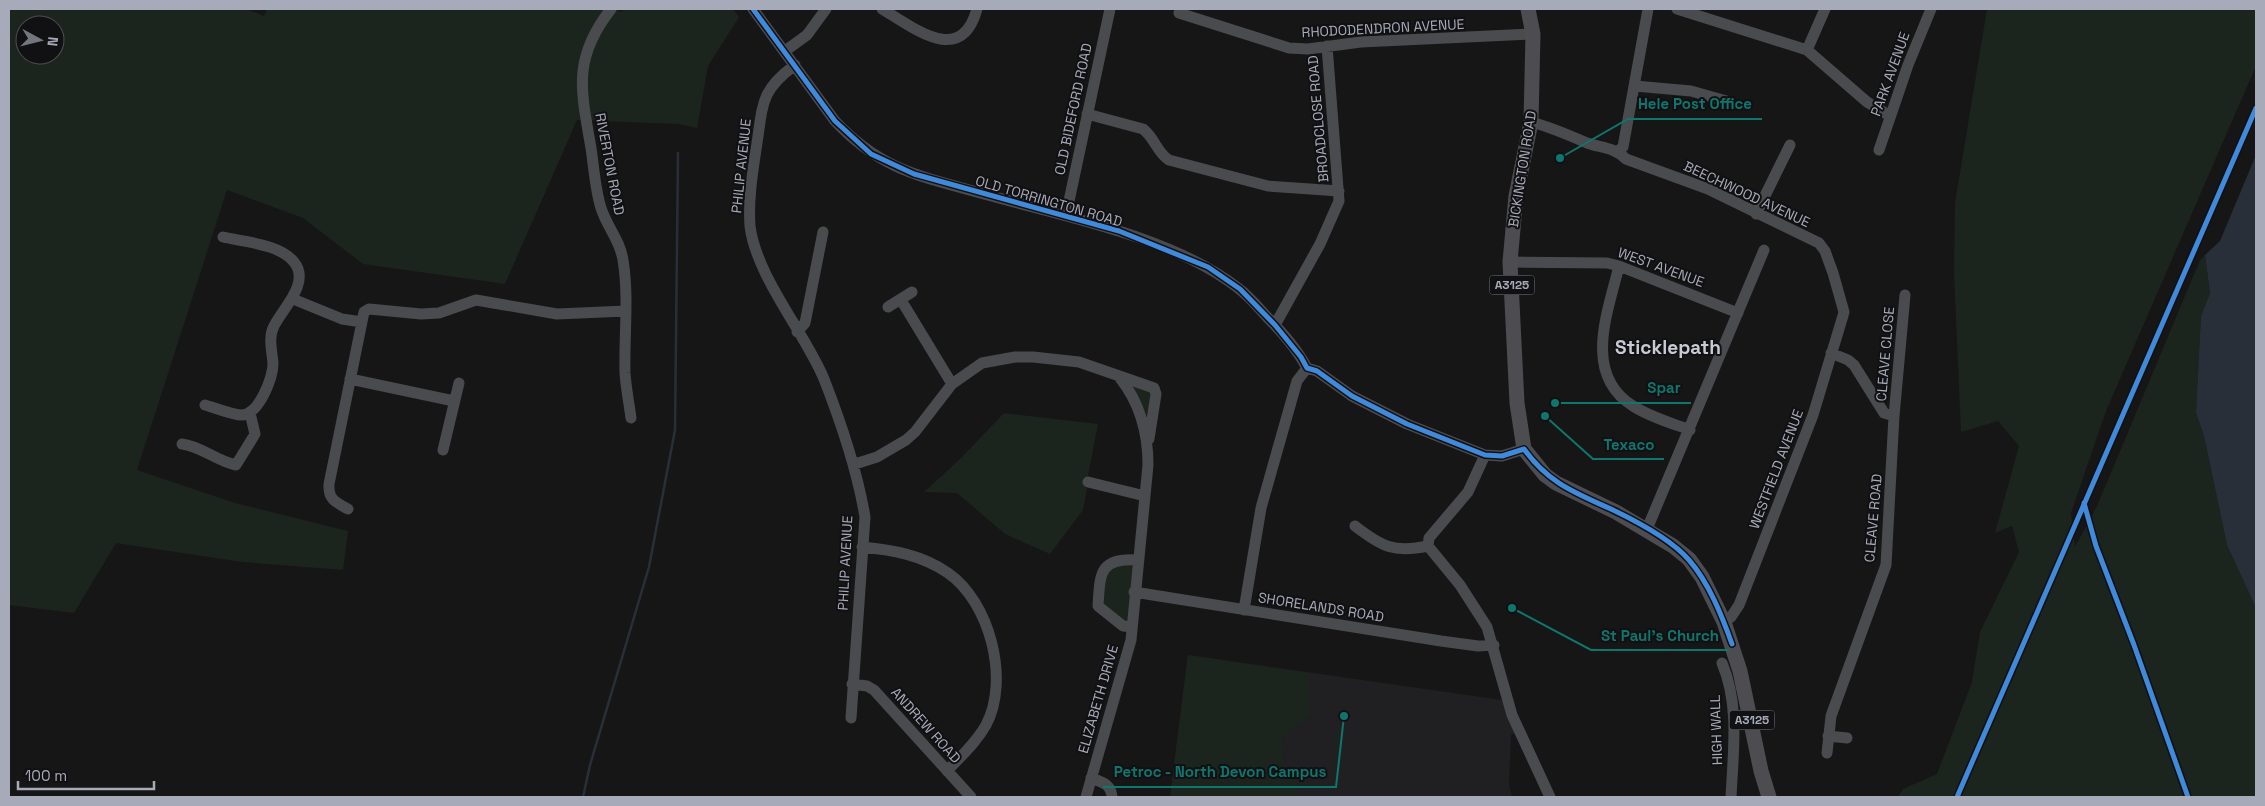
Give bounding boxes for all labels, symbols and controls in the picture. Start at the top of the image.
north arrow [15,15,65,65]
street label: RHODODENDRON AVENUE [1301,15,1465,41]
street label: PARK AVENUE [1866,29,1914,119]
text: N [43,36,62,47]
street label: OLD BIDEFORD ROAD [1050,41,1096,177]
street label: BROADCLOSE ROAD [1303,55,1333,183]
callout: Hele Post Office [1628,89,1762,119]
text: Hele Post Office [1638,94,1752,113]
street label: BICKINGTON ROAD [1504,109,1540,229]
street label: RIVERTON ROAD [591,111,629,217]
street label: PHILIP AVENUE [727,118,755,214]
street label: BEECHWOOD AVENUE [1681,157,1813,231]
street label: OLD TORRINGTON ROAD [973,171,1125,231]
street label: WEST AVENUE [1615,243,1707,291]
road number: A3125 [1490,276,1534,294]
street label: CLEAVE CLOSE [1872,306,1898,402]
district label: Sticklepath [1615,335,1721,360]
callout: Spar [1638,373,1691,403]
text: Spar [1647,378,1681,397]
street label: WESTFIELD AVENUE [1745,406,1807,531]
callout: Texaco [1593,429,1664,459]
text: Texaco [1604,435,1654,454]
street label: CLEAVE ROAD [1860,473,1886,563]
street label: PHILIP AVENUE [834,515,856,611]
street label: SHORELANDS ROAD [1257,588,1385,626]
callout: St Paul's Church [1591,620,1729,650]
text: St Paul's Church [1601,626,1719,645]
street label: ELIZABETH DRIVE [1074,643,1122,755]
street label: ANDREW ROAD [887,683,965,767]
street label: HIGH WALL [1706,694,1726,766]
road number: A3125 [1730,710,1774,730]
callout: Petroc - North Devon Campus [1103,757,1336,787]
scale bar [18,758,154,790]
text: Petroc - North Devon Campus [1114,762,1326,781]
text: 100 m [25,766,67,785]

